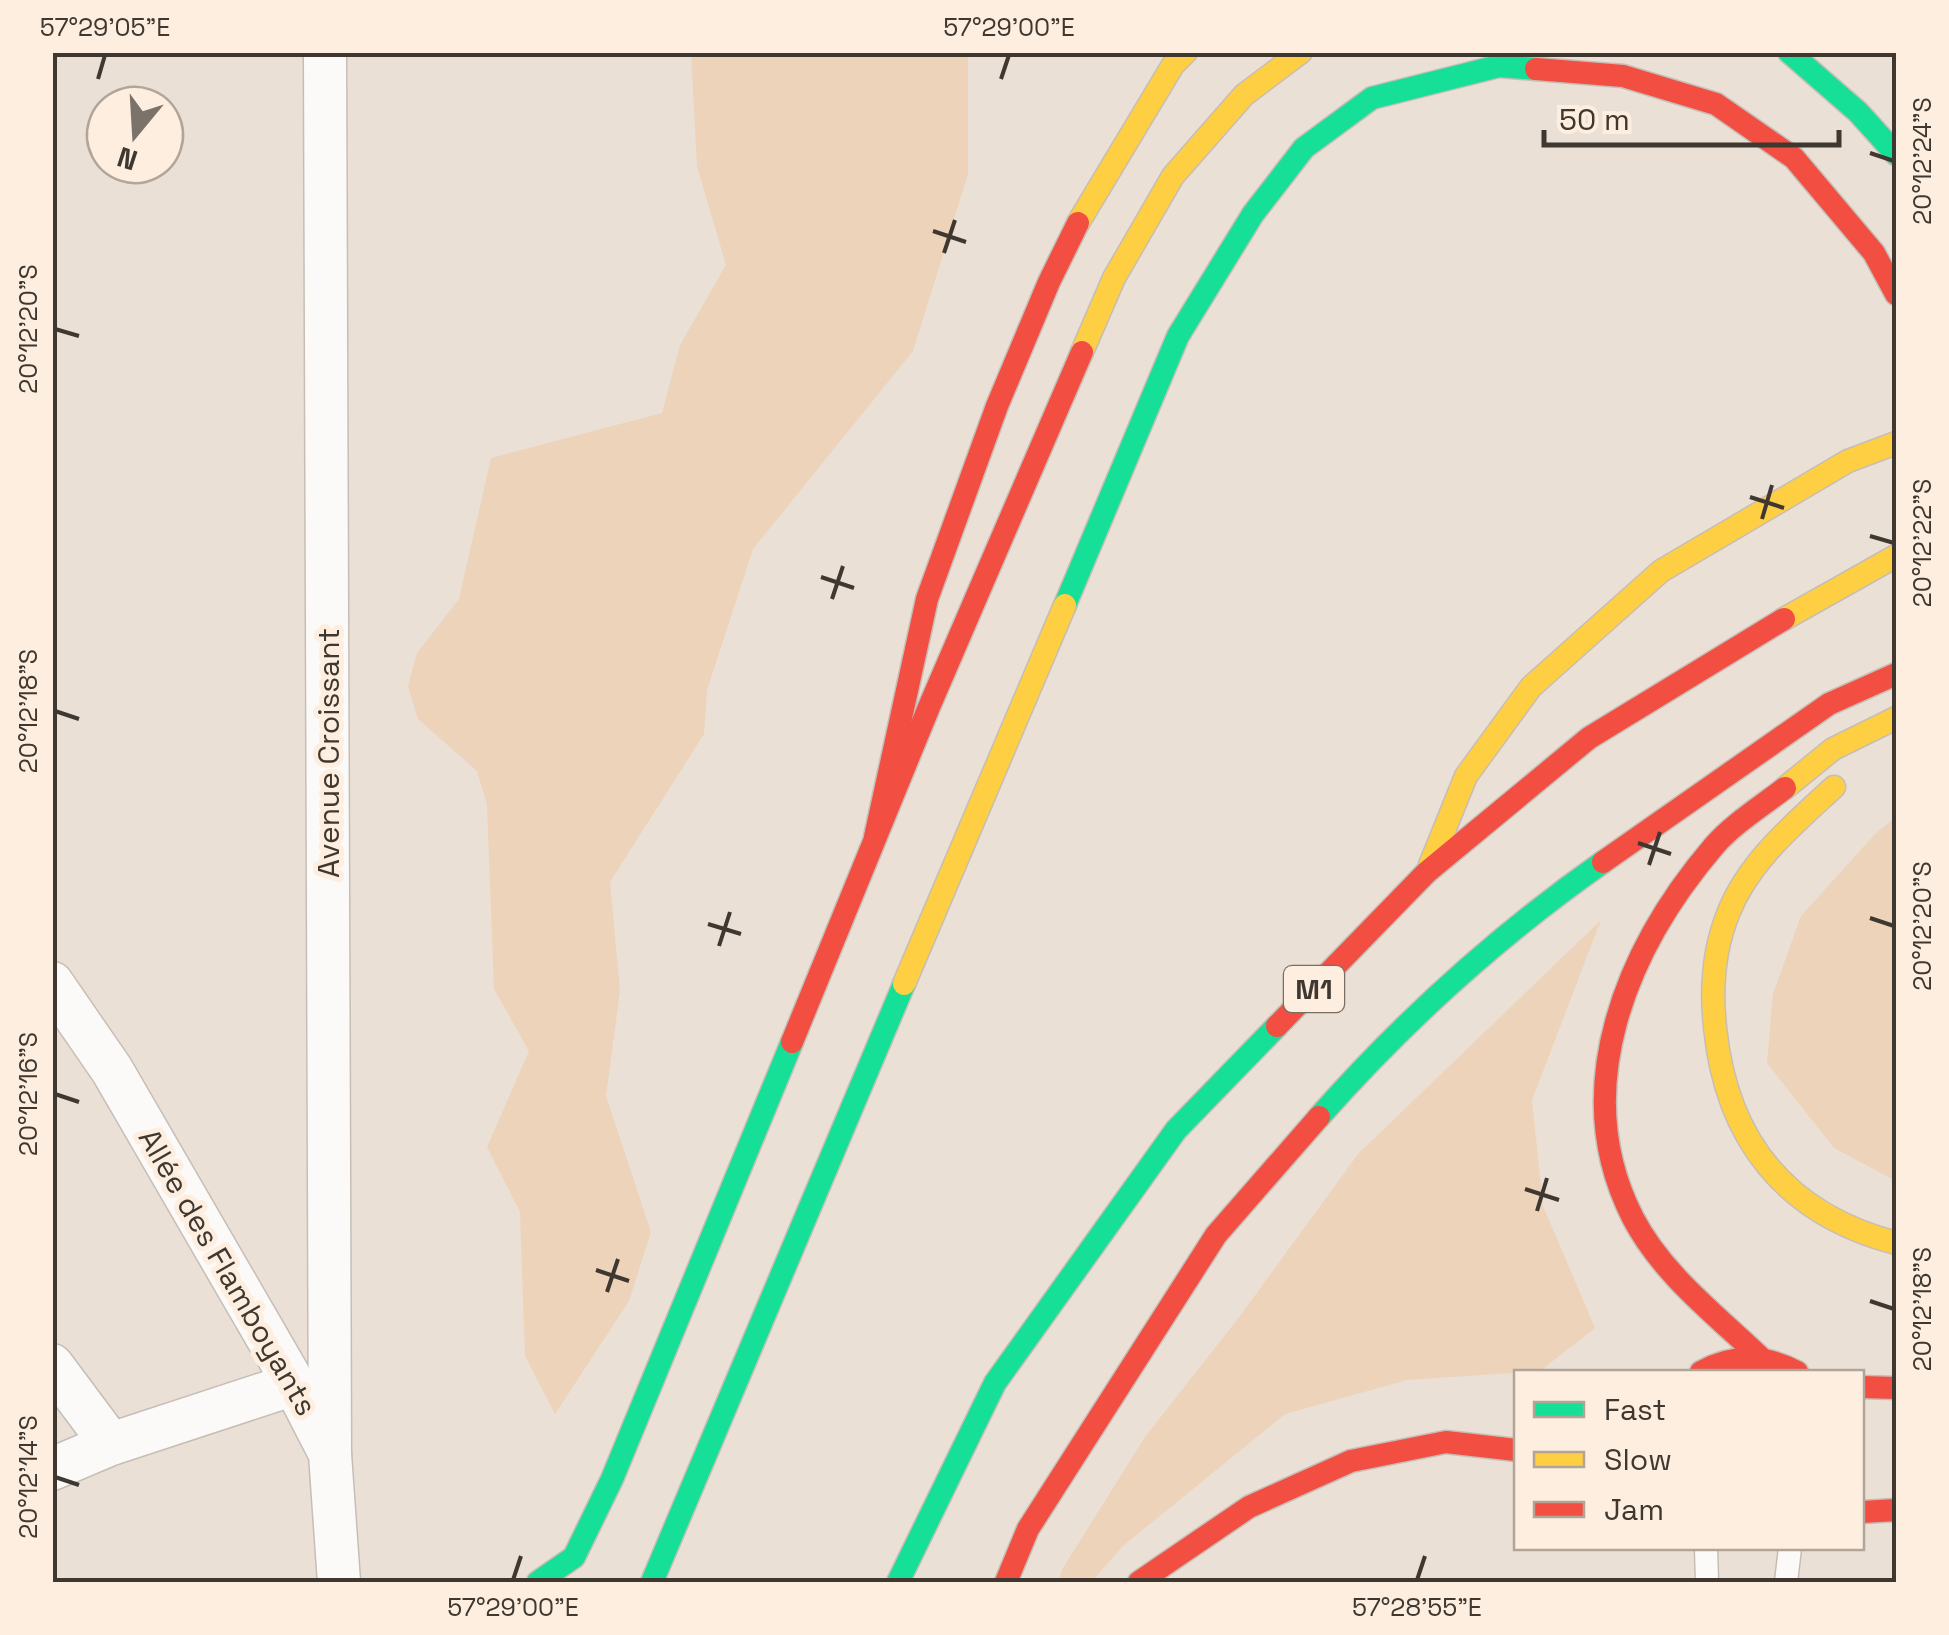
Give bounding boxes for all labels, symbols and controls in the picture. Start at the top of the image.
text: 57°29'05"E [40,11,170,43]
text: 57°29'00"E [943,11,1075,43]
north arrow [85,85,185,185]
scale bar [1544,85,1839,147]
text: 20°12'24"S [1906,97,1938,225]
text: 50 m [1559,100,1630,139]
text: N [113,139,142,179]
text: 20°12'20"S [12,264,44,394]
text: 20°12'22"S [1906,479,1938,607]
street label: Avenue Croissant [309,628,348,878]
text: 20°12'18"S [12,649,44,773]
text: 20°12'20"S [1906,861,1938,991]
road number: M1 [1284,966,1344,1012]
text: 20°12'16"S [12,1032,44,1156]
street label: Allée des Flamboyants [130,1121,326,1423]
text: 20°12'18"S [1906,1247,1938,1371]
legend [1514,1370,1864,1550]
text: Fast [1604,1390,1666,1429]
text: 20°12'14"S [12,1415,44,1539]
text: Slow [1604,1440,1672,1479]
text: Jam [1604,1490,1664,1529]
text: 57°29'00"E [447,1591,579,1623]
text: 57°28'55"E [1352,1591,1482,1623]

